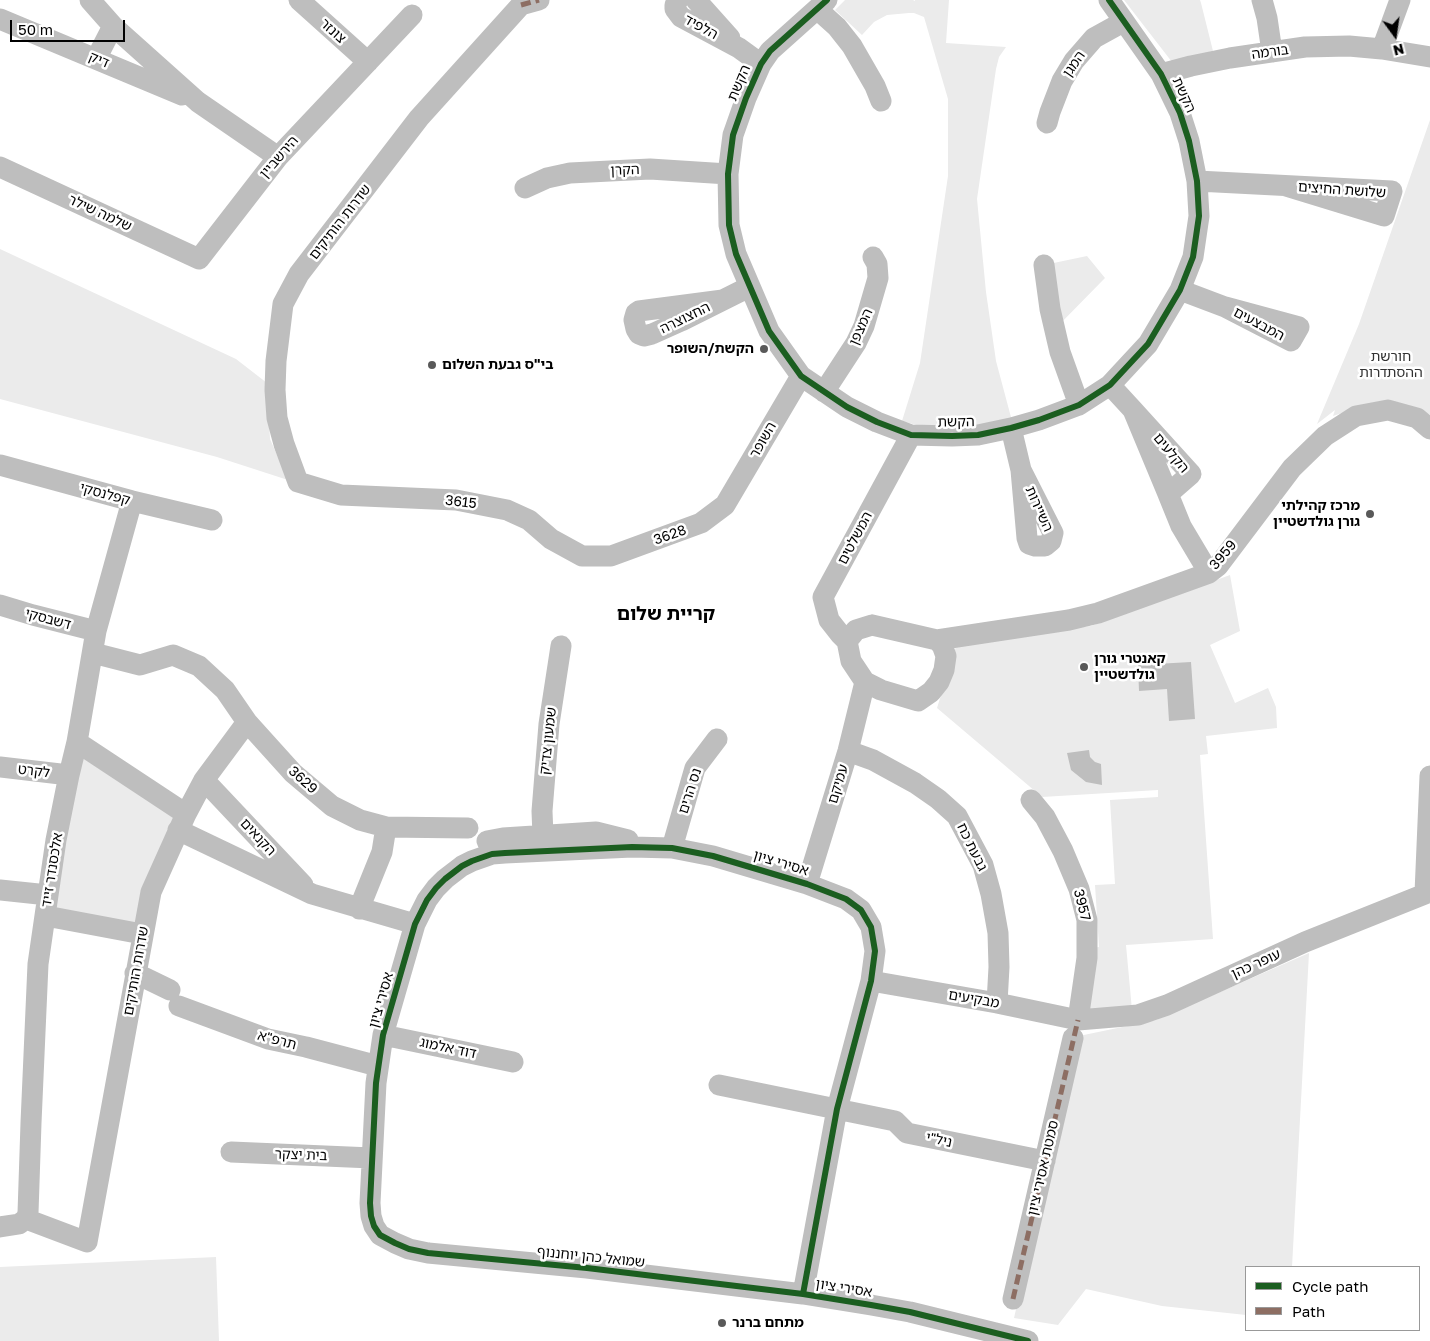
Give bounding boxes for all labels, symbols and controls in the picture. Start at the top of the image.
scale bar [12,10,128,42]
north arrow [1370,10,1420,60]
street label: הלפיד [681,11,721,43]
street label: צונזר [317,15,349,47]
text: 50 m [18,20,53,38]
street label: בורמה [1250,41,1290,63]
text: N [1392,41,1406,60]
street label: דיק [86,48,112,72]
street label: המגן [1059,48,1089,80]
street label: הקשת [724,63,754,103]
street label: הקשת [1169,75,1199,115]
street label: הירשביין [256,132,302,182]
street label: הקרן [610,161,640,179]
street label: שלושת החיצים [1298,179,1386,201]
street label: שדרות הותיקים [306,181,374,263]
street label: שלמה שילר [66,191,134,235]
street label: החצוצרה [657,299,713,337]
street label: המבצעים [1231,304,1287,344]
street label: המצפן [846,306,876,348]
place label: הקשת/השופר [667,341,754,357]
marker: הקשת/השופר [758,343,770,355]
park label: חורשת ההסתדרות [1359,349,1423,382]
place label: בי"ס גבעת השלום [442,357,553,373]
marker: בי"ס גבעת השלום [426,359,438,371]
street label: הקשת [937,413,975,431]
street label: השופר [746,419,780,461]
street label: הקלעים [1150,430,1192,476]
street label: קפלנסקי [78,479,132,509]
street label: השיירות [1022,484,1056,534]
street label: 3615 [444,492,478,512]
place label: מרכז קהילתי גורן גולדשטיין [1273,498,1360,530]
marker: מרכז קהילתי גורן גולדשטיין [1364,508,1376,520]
street label: המשלטים [834,509,876,567]
street label: 3628 [651,521,689,549]
street label: 3959 [1206,537,1240,573]
district label: קריית שלום [617,603,715,625]
street label: דשבסקי [23,605,73,633]
place label: קאנטרי גורן גולדשטיין [1094,651,1166,684]
marker: קאנטרי גורן גולדשטיין [1078,661,1090,673]
street label: שמעון צדיק [536,706,560,776]
street label: לקרט [17,761,51,781]
street label: עמיקם [824,762,852,806]
street label: 3629 [285,763,321,797]
street label: נס הרים [675,766,705,816]
street label: הקנאים [237,815,279,859]
street label: גבעת כח [953,820,991,874]
street label: אלכסנדר זייד [38,831,66,909]
street label: אסירי ציון [751,847,811,879]
street label: 3957 [1070,887,1094,923]
street label: שדרות הותיקים [120,925,152,1017]
street label: עופר כהן [1229,946,1283,982]
street label: אסירי ציון [365,970,397,1030]
street label: מבקיעים [947,986,1001,1012]
street label: תרפ"א [256,1027,298,1053]
street label: דוד אלמוג [418,1034,478,1062]
street label: סמטת אסירי ציון [1024,1119,1062,1217]
street label: ניל"י [924,1129,954,1151]
street label: בית יצקר [274,1146,328,1164]
street label: שמואל כהן יוחננוף [536,1243,646,1271]
legend [1245,1266,1420,1331]
street label: אסירי ציון [814,1275,874,1301]
text: Cycle path [1292,1277,1368,1295]
text: Path [1292,1302,1325,1320]
place label: מתחם ברנר [732,1315,804,1331]
marker: מתחם ברנר [716,1317,728,1329]

